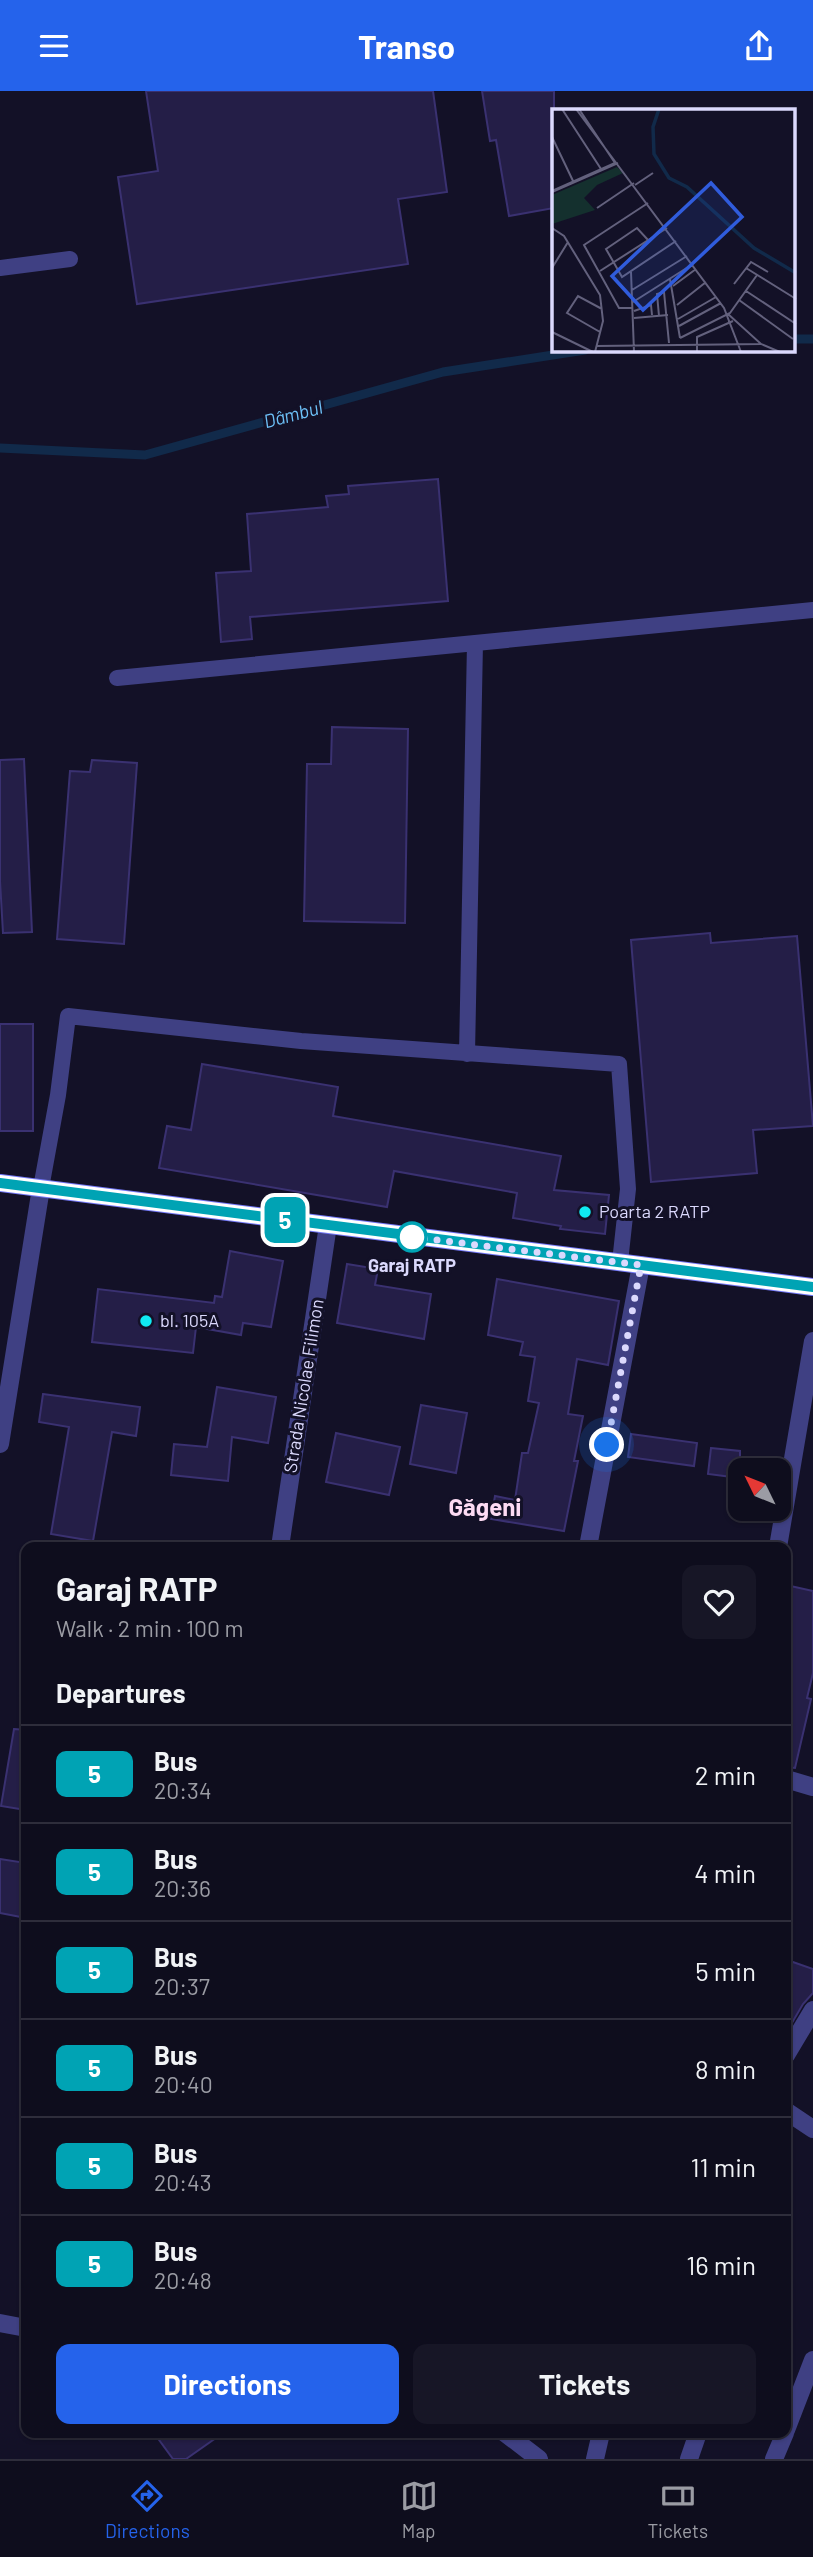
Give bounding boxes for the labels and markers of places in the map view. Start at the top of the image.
place label: Poarta 2 RATP [599,1200,710,1222]
marker: Poarta 2 RATP [577,1204,593,1220]
marker: Garaj RATP [397,1222,427,1252]
place label: Garaj RATP [368,1254,456,1276]
place label: bl. 105A [160,1309,219,1331]
marker: bl. 105A [138,1313,154,1329]

